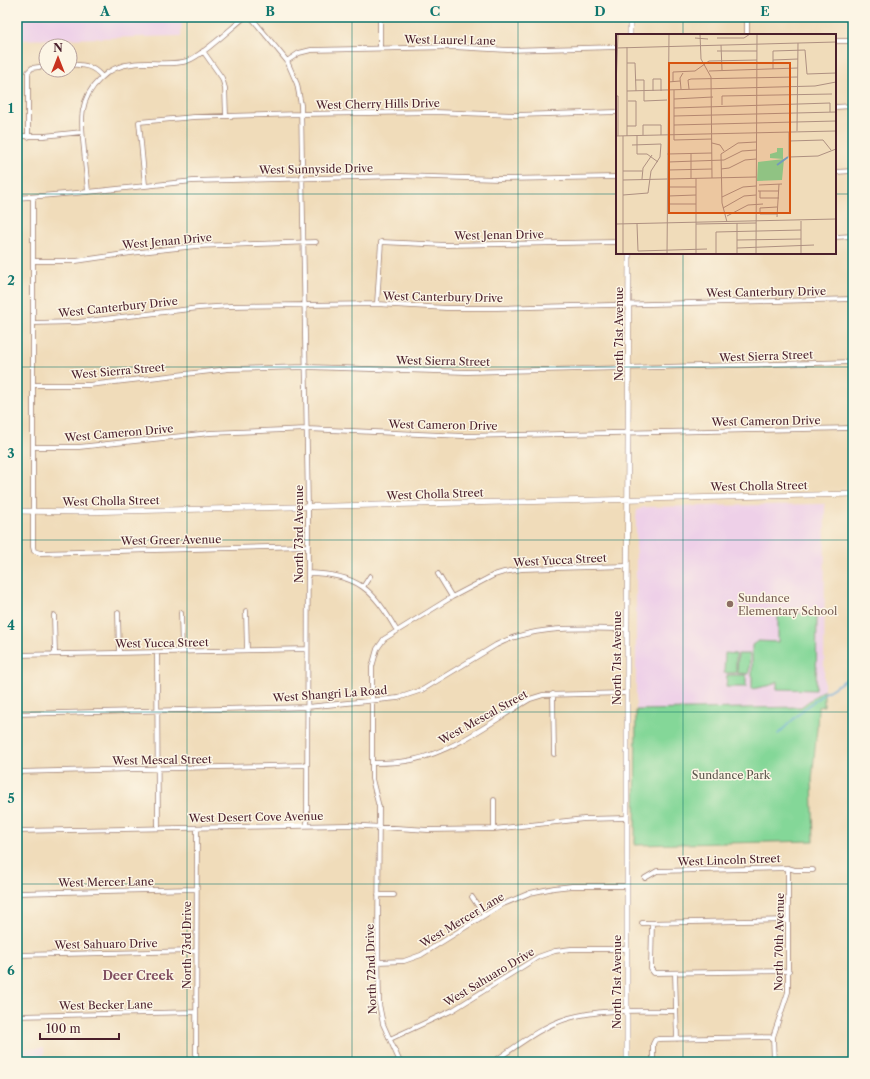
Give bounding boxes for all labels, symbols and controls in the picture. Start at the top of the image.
text: A [99,3,111,19]
text: B [265,3,275,19]
text: C [430,3,440,19]
text: D [594,3,606,19]
text: E [760,3,770,19]
street label: West Laurel Lane [403,32,496,48]
inset map [616,34,836,254]
north arrow [38,38,78,78]
text: N [53,41,63,55]
street label: West Cherry Hills Drive [315,96,440,112]
text: 1 [8,100,14,116]
street label: West Sunnyside Drive [258,161,373,177]
street label: West Jenan Drive [453,227,544,243]
street label: West Jenan Drive [121,230,212,252]
text: 2 [7,272,15,288]
street label: West Canterbury Drive [705,284,826,300]
street label: North 71st Avenue [612,287,626,381]
street label: West Canterbury Drive [382,289,503,305]
street label: West Canterbury Drive [57,294,178,320]
street label: West Sierra Street [718,347,813,365]
street label: West Sierra Street [395,353,490,369]
street label: West Sierra Street [70,360,165,382]
street label: West Cameron Drive [710,413,821,429]
street label: West Cameron Drive [387,417,498,433]
street label: West Cameron Drive [63,421,174,445]
text: 3 [7,445,15,461]
street label: West Cholla Street [709,478,808,494]
street label: North 73rd Avenue [292,485,306,583]
street label: West Cholla Street [385,485,484,503]
street label: West Cholla Street [61,493,160,509]
street label: West Greer Avenue [120,532,221,548]
street label: West Yucca Street [512,551,607,569]
place label: Sundance Elementary School [738,591,838,618]
marker: Sundance Elementary School [725,599,735,609]
street label: North 71st Avenue [610,611,624,705]
text: 4 [7,617,15,633]
street label: West Yucca Street [114,635,209,651]
street label: West Shangri La Road [271,683,388,705]
street label: West Mescal Street [435,687,530,748]
street label: West Mescal Street [111,752,212,768]
park label: Sundance Park [692,768,771,782]
text: 5 [7,790,15,806]
street label: West Desert Cove Avenue [188,809,323,825]
street label: West Lincoln Street [676,851,781,869]
street label: West Mercer Lane [57,874,154,890]
street label: West Mercer Lane [417,889,507,951]
street label: North 70th Avenue [771,893,787,991]
street label: North 73rd Drive [180,901,194,989]
street label: North 72nd Drive [362,923,380,1015]
street label: North 71st Avenue [610,935,624,1029]
street label: West Sahuaro Drive [53,936,158,952]
street label: West Sahuaro Drive [440,944,537,1010]
text: 6 [7,962,15,978]
district label: Deer Creek [102,968,175,983]
street label: West Becker Lane [58,997,153,1013]
scale bar [40,1015,119,1041]
text: 100 m [46,1021,81,1036]

